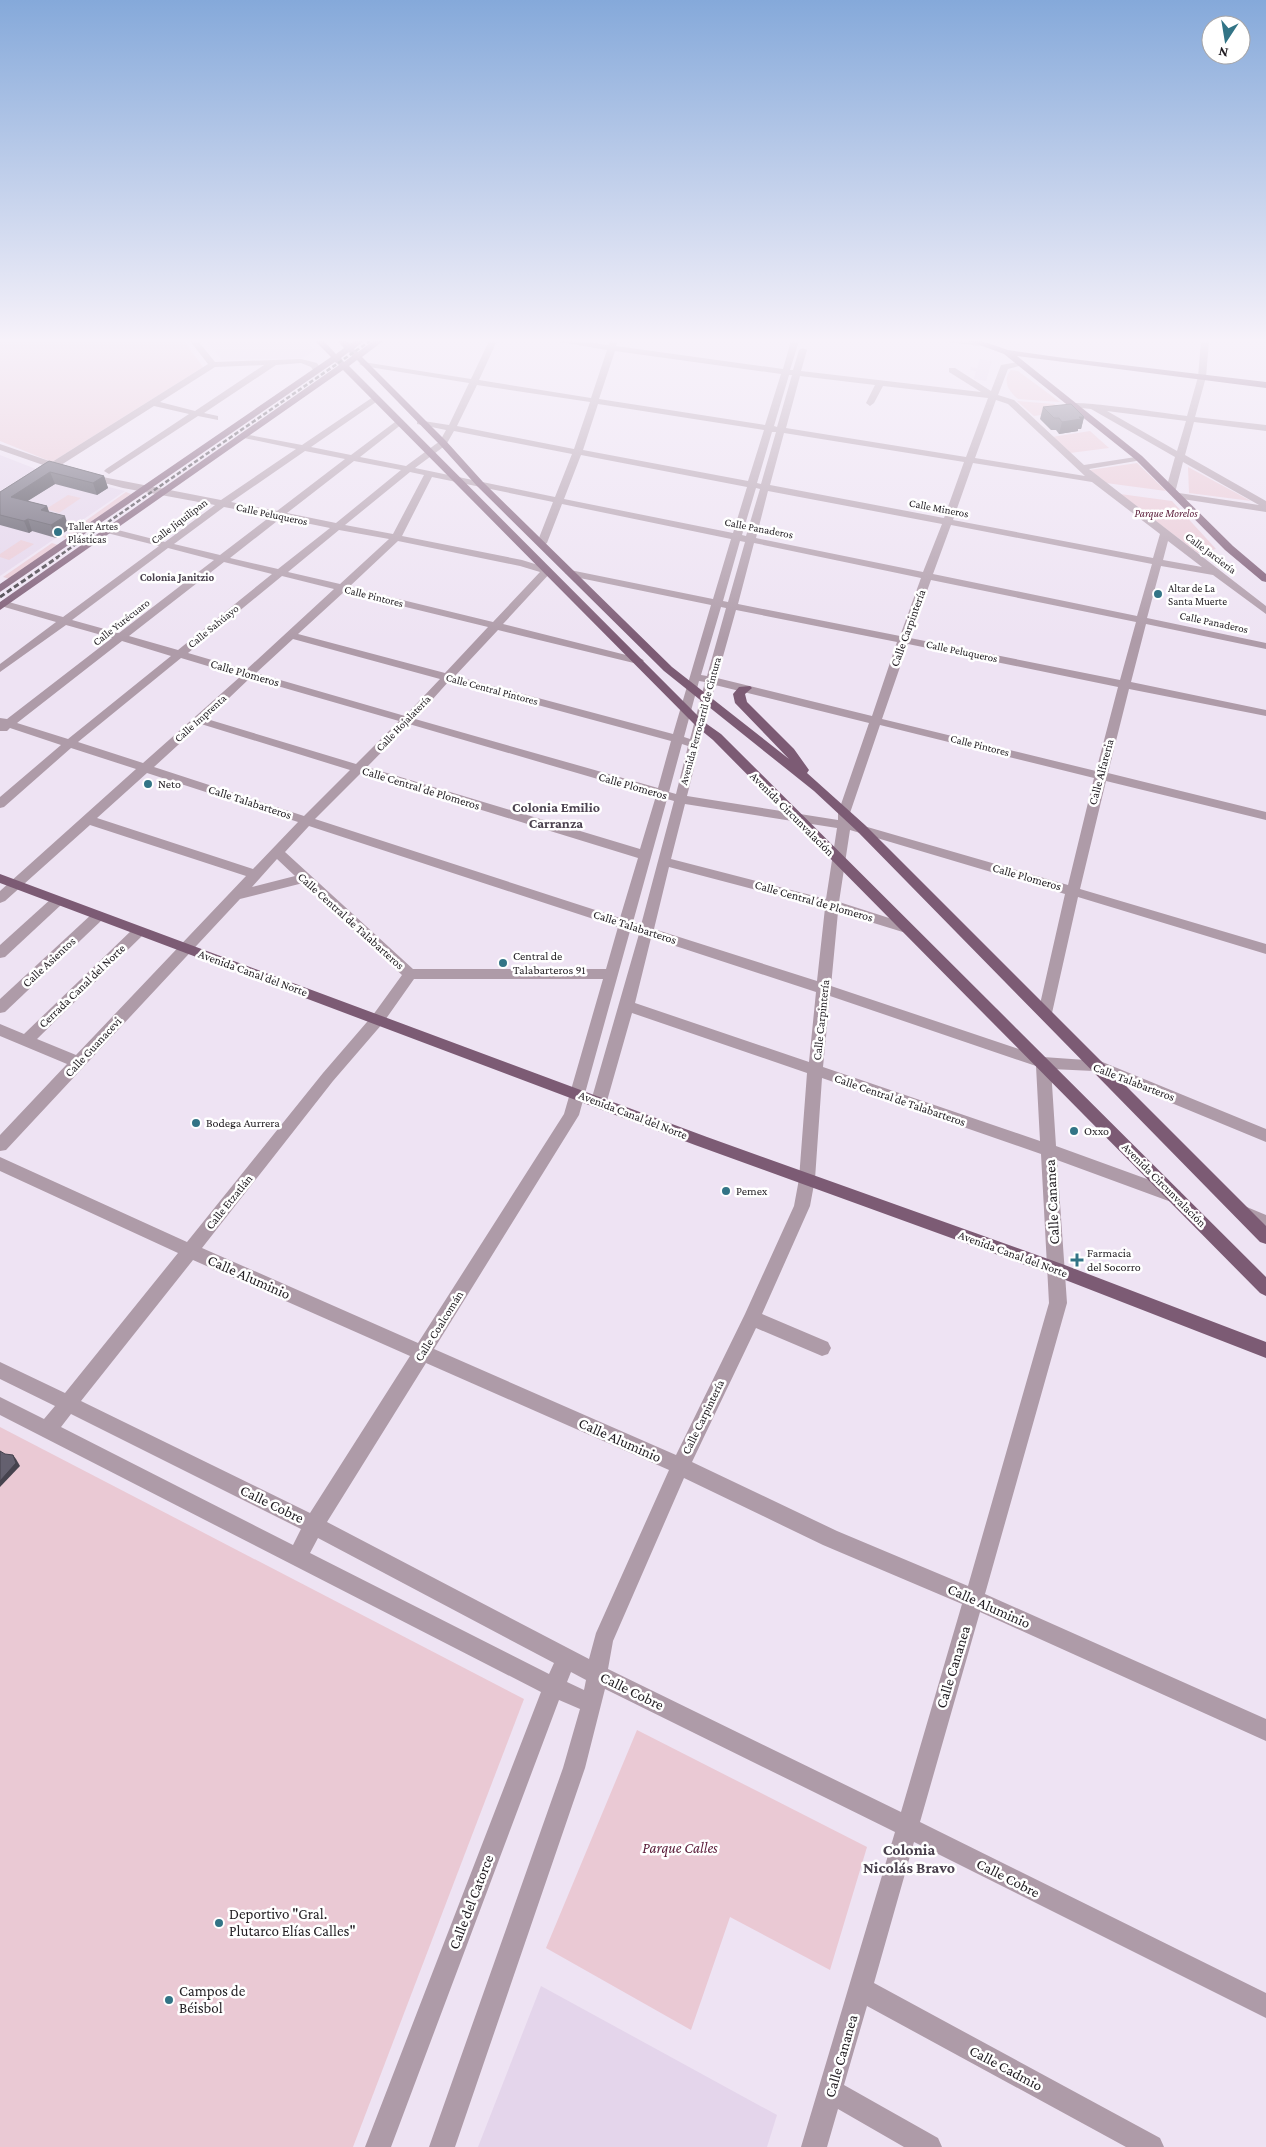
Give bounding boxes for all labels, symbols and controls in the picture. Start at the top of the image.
north arrow [1201,15,1251,65]
text: N [1217,44,1230,62]
street label: Calle Jiquilipan [149,496,210,547]
street label: Calle Mineros [908,496,970,520]
street label: Calle Peluqueros [235,501,309,528]
park label: Parque Morelos [1134,507,1198,520]
street label: Calle Panaderos [724,515,794,541]
place label: Taller Artes Plásticas [68,520,118,545]
marker: Taller Artes Plásticas [52,526,64,538]
street label: Calle Jarciería [1183,530,1239,577]
district label: Colonia Janitzio [140,571,215,583]
place label: Altar de La Santa Muerte [1168,582,1227,607]
street label: Calle Pintores [343,583,405,609]
street label: Calle Carpintería [888,587,929,669]
marker: Altar de La Santa Muerte [1152,588,1164,600]
street label: Calle Yurécuaro [90,596,152,648]
street label: Calle Sahúayo [185,602,242,651]
street label: Calle Panaderos [1179,609,1249,635]
street label: Calle Peluqueros [925,638,999,665]
street label: Calle Plomeros [209,656,281,690]
street label: Avenida Ferrocarril de Cintura [677,656,723,786]
street label: Calle Central Pintores [445,671,539,707]
street label: Calle Imprenta [172,692,229,745]
street label: Calle Hojalatería [373,693,433,754]
street label: Calle Pintores [949,732,1011,758]
street label: Calle Alfareria [1085,737,1117,807]
street label: Calle Central de Plomeros [360,763,482,813]
street label: Calle Plomeros [597,769,669,803]
street label: Avenida Circunvalación [747,769,837,859]
place label: Neto [158,777,181,791]
marker: Neto [142,778,154,790]
street label: Calle Talabarteros [207,782,294,822]
district label: Colonia Emilio Carranza [512,799,600,831]
street label: Calle Plomeros [991,860,1063,894]
street label: Calle Central de Talabarteros [295,870,407,973]
street label: Calle Central de Plomeros [753,877,875,925]
street label: Calle Talabarteros [592,907,679,947]
street label: Calle Asientos [20,934,79,990]
street label: Cerrada Canal del Norte [36,941,128,1031]
street label: Avenida Canal del Norte [197,947,309,999]
place label: Central de Talabarteros 91 [513,949,586,977]
marker: Central de Talabarteros 91 [497,957,509,969]
street label: Calle Carpintería [810,978,832,1061]
street label: Calle Guanacevi [62,1014,124,1080]
street label: Calle Talabarteros [1091,1060,1177,1104]
street label: Calle Central de Talabarteros [832,1071,968,1129]
street label: Avenida Canal del Norte [577,1088,689,1142]
place label: Bodega Aurrera [206,1116,280,1130]
marker: Bodega Aurrera [190,1117,202,1129]
place label: Oxxo [1084,1124,1109,1138]
marker: Oxxo [1068,1125,1080,1137]
street label: Avenida Circunvalación [1119,1140,1209,1230]
street label: Calle Cananea [1042,1159,1062,1245]
street label: Calle Etzatlán [203,1171,256,1232]
place label: Pemex [736,1184,768,1198]
marker: Pemex [720,1185,732,1197]
street label: Avenida Canal del Norte [957,1228,1069,1280]
place label: Farmacia del Socorro [1087,1246,1141,1274]
street label: Calle Aluminio [205,1252,293,1302]
marker: Farmacia del Socorro [1071,1254,1083,1266]
street label: Calle Coalcomán [412,1288,467,1364]
street label: Calle Carpintería [679,1377,727,1457]
street label: Calle Aluminio [576,1415,664,1465]
street label: Calle Cobre [238,1482,307,1526]
street label: Calle Aluminio [945,1581,1033,1631]
street label: Calle Cananea [933,1624,973,1710]
street label: Calle Cobre [598,1669,667,1713]
park label: Parque Calles [642,1840,718,1857]
district label: Colonia Nicolás Bravo [863,1841,955,1876]
street label: Calle del Catorce [446,1852,497,1952]
street label: Calle Cobre [974,1855,1043,1901]
place label: Deportivo "Gral. Plutarco Elías Calles" [229,1906,356,1939]
marker: Deportivo "Gral. Plutarco Elías Calles" [213,1917,225,1929]
place label: Campos de Béisbol [179,1983,246,2016]
marker: Campos de Béisbol [163,1994,175,2006]
street label: Calle Cananea [822,2013,860,2099]
street label: Calle Cadmio [967,2042,1045,2094]

